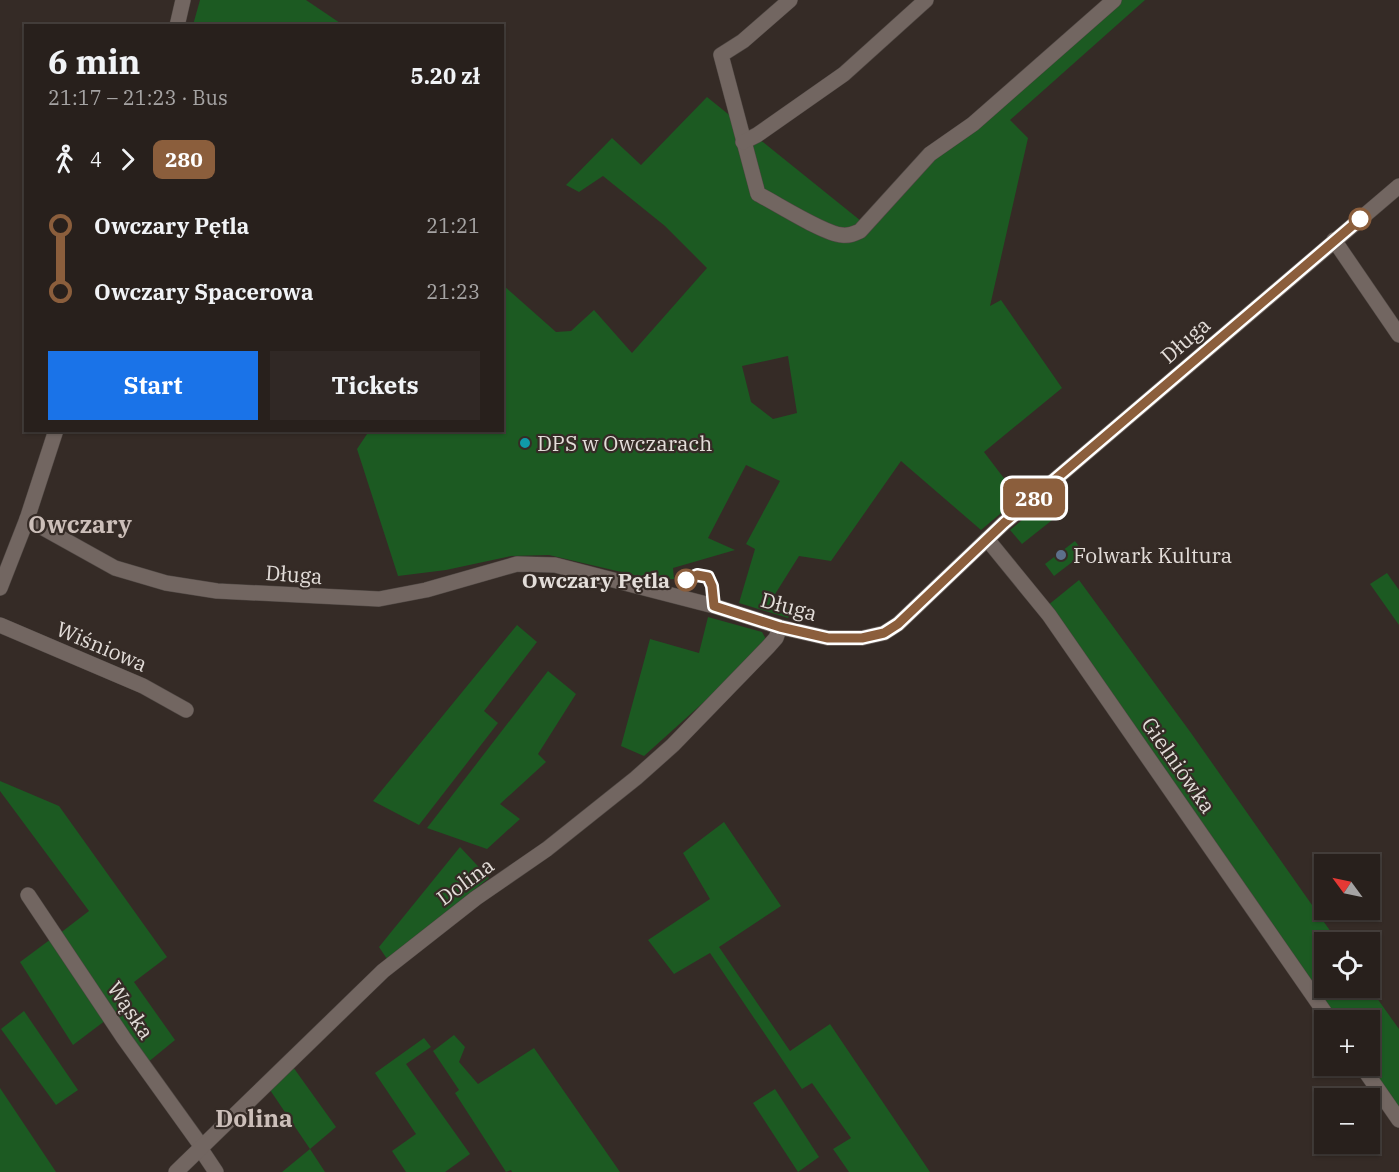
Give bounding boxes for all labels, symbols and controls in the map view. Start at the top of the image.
text: 6 min [48,40,140,83]
text: 5.20 zł [410,61,480,90]
text: 21:17 – 21:23 · Bus [48,84,228,111]
icon: walk [48,143,81,176]
icon: forward [111,143,144,176]
text: 280 [165,145,203,173]
text: 4 [90,146,102,173]
unlabelled marker [1349,208,1371,230]
text: Owczary Pętla [94,211,249,240]
text: 21:21 [426,212,480,239]
text: Owczary Spacerowa [94,277,313,306]
text: 21:23 [426,278,480,305]
street label: Długa [1154,311,1216,369]
button: Start [48,351,258,420]
button: Tickets [270,351,480,420]
place label: DPS w Owczarach [537,429,712,457]
marker: DPS w Owczarach [518,436,532,450]
line badge: 280 [1000,478,1068,518]
text: 280 [1015,484,1053,512]
district label: Owczary [28,508,132,540]
place label: Folwark Kultura [1073,541,1232,569]
marker: Folwark Kultura [1054,548,1068,562]
street label: Długa [265,558,323,590]
place label: Owczary Pętla [522,566,670,594]
marker: Owczary Pętla [675,569,697,591]
street label: Długa [758,585,820,627]
street label: Wiśniowa [52,614,152,678]
street label: Gielniówka [1136,711,1222,819]
street label: Dolina [431,851,499,911]
north arrow [1314,854,1380,920]
map controls [1314,854,1380,1154]
button: locate [1314,932,1380,998]
street label: Wąska [101,975,161,1045]
button: + [1314,1010,1380,1076]
button: − [1314,1088,1380,1154]
district label: Dolina [215,1102,293,1134]

